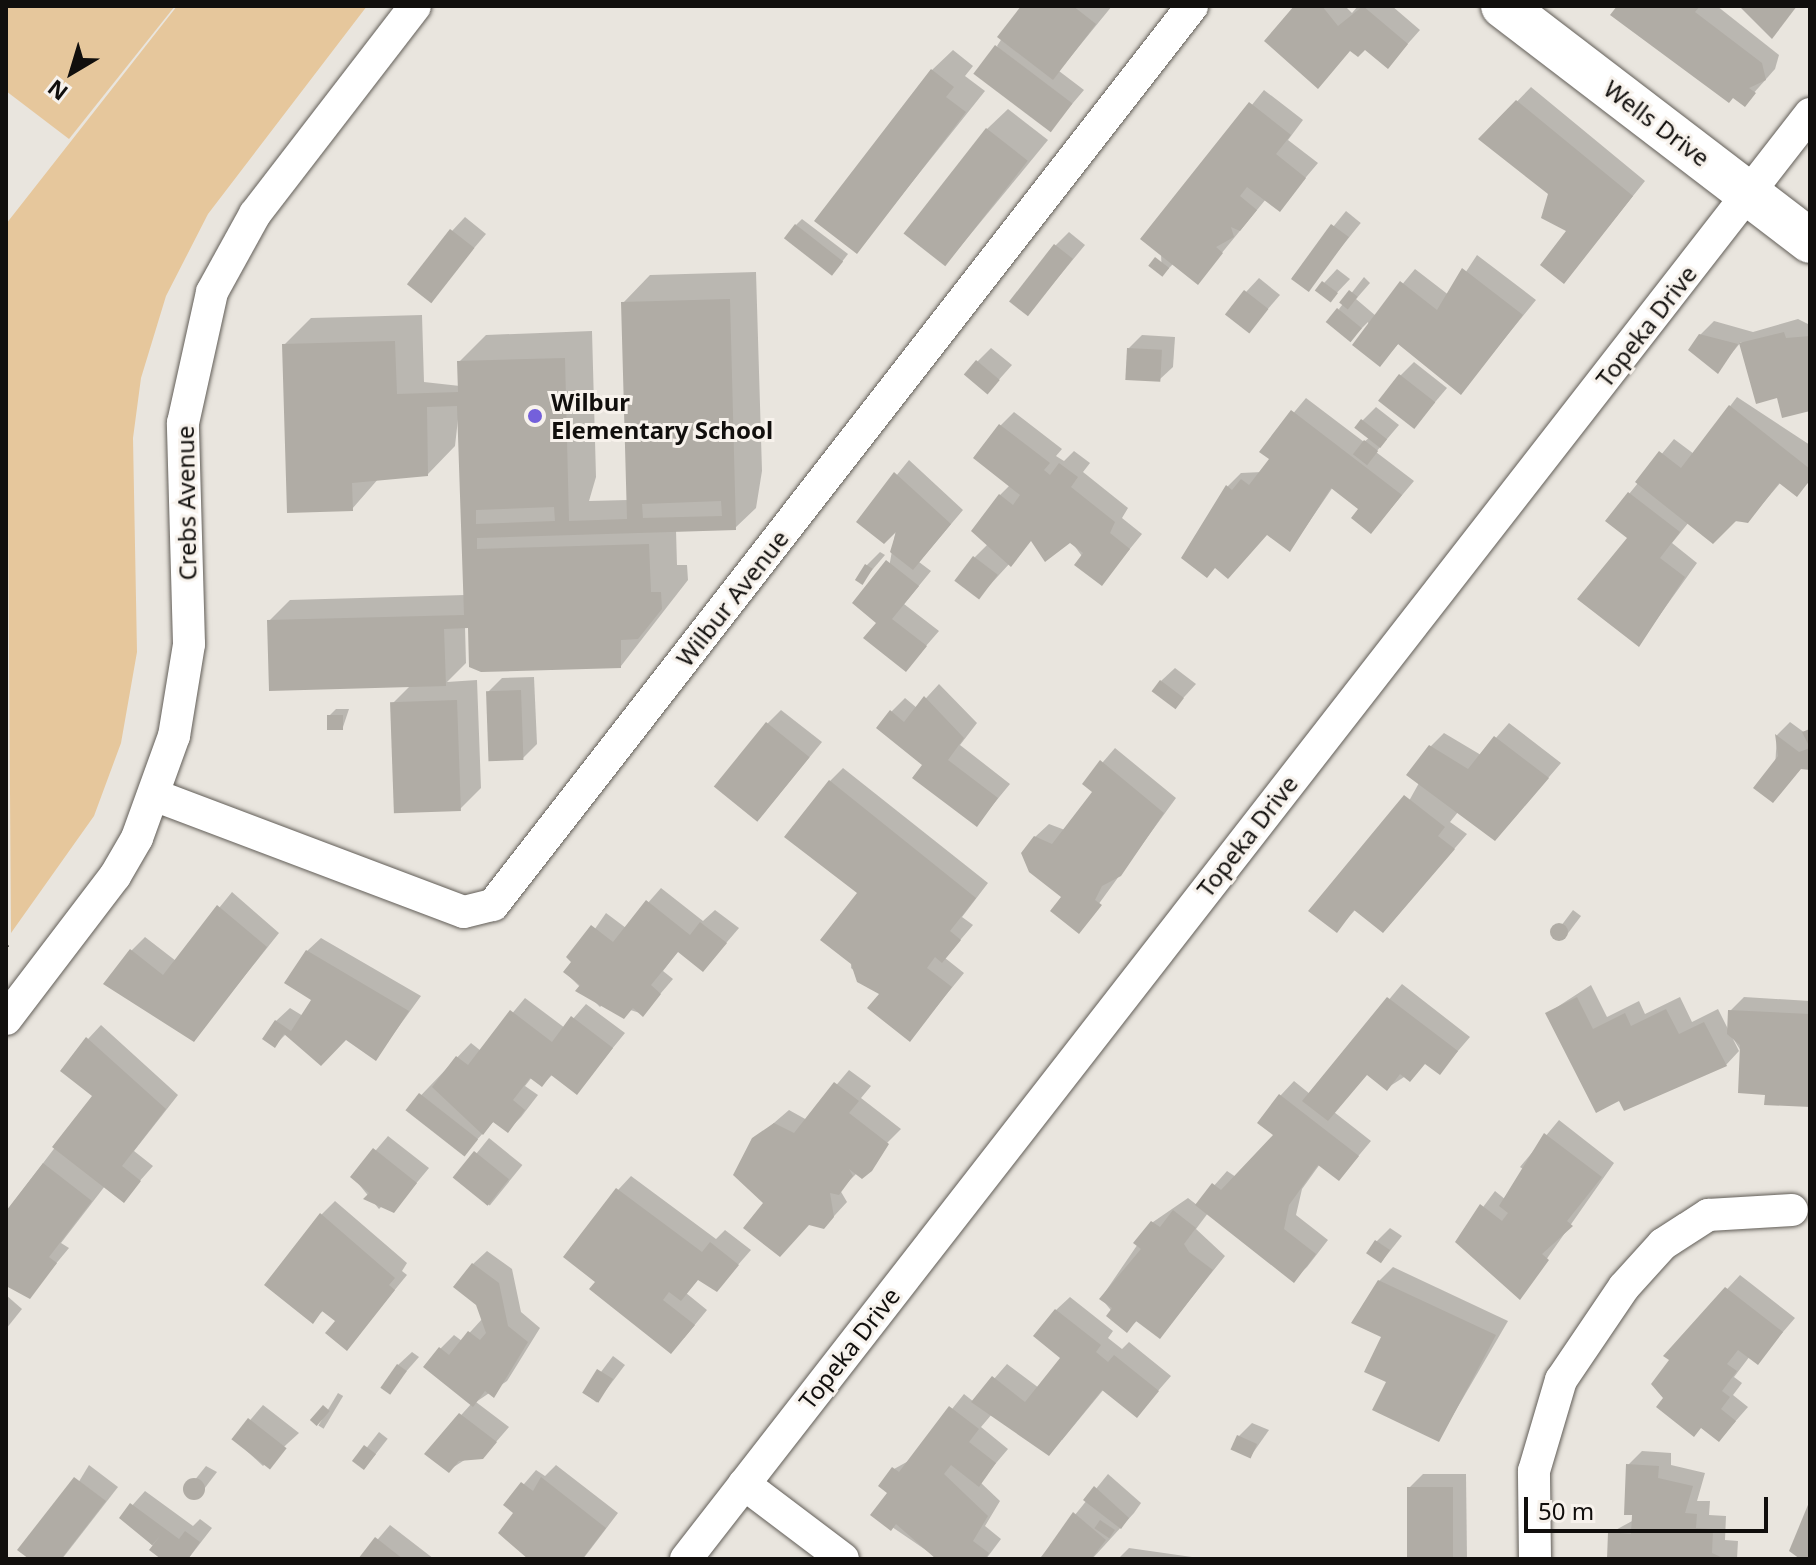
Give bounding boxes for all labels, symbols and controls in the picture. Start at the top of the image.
north arrow [32,32,112,112]
text: N [41,74,74,108]
street label: Wells Drive [1598,74,1716,172]
street label: Topeka Drive [1590,259,1702,393]
place label: Wilbur Elementary School [551,388,773,444]
marker: Wilbur Elementary School [526,407,544,425]
street label: Crebs Avenue [170,425,202,581]
street label: Wilbur Avenue [670,524,794,672]
street label: Topeka Drive [1191,769,1303,903]
street label: Topeka Drive [793,1281,905,1415]
scale bar [1528,1481,1772,1531]
text: 50 m [1538,1494,1594,1527]

